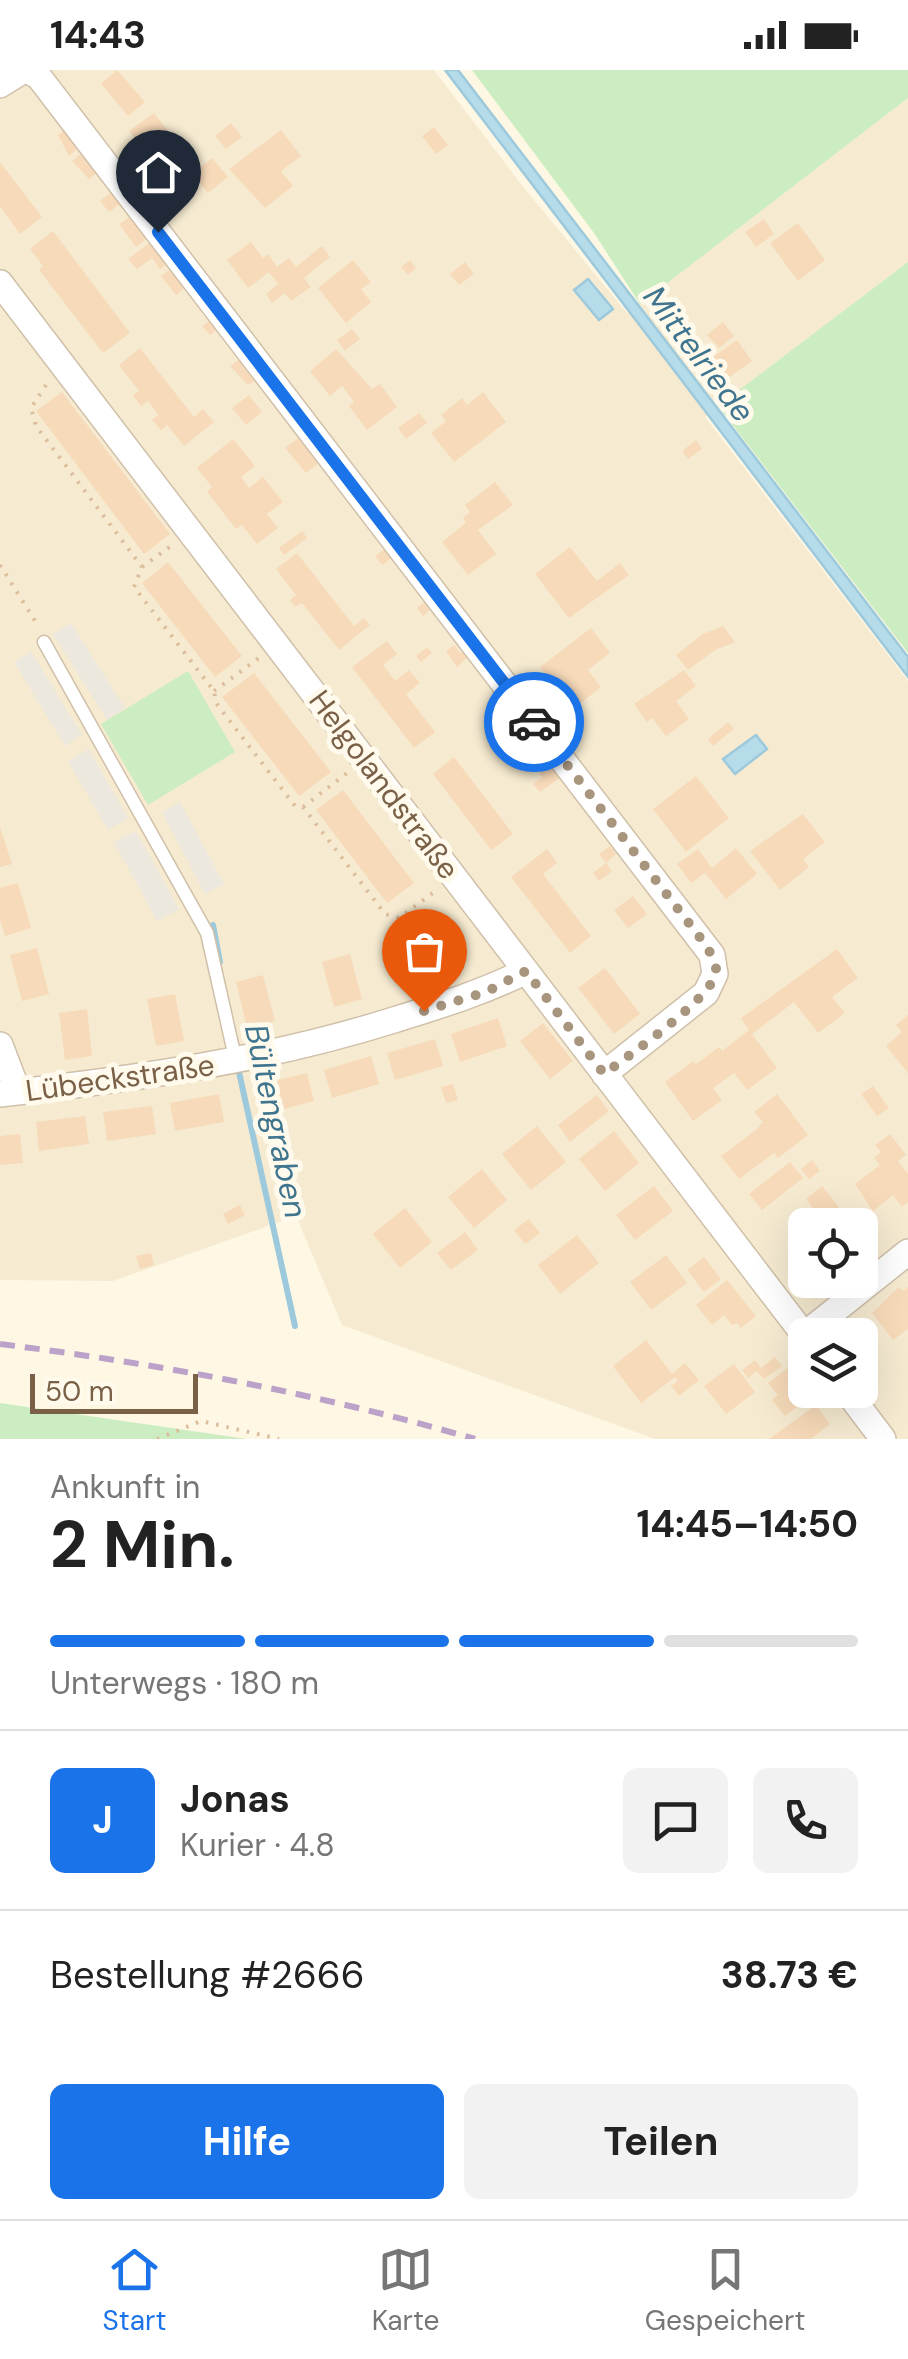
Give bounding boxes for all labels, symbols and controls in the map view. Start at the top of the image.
text: 14:43 [50,10,146,60]
pin [116,130,201,233]
icon: home [131,145,186,200]
water label: Mittelriede [634,277,764,431]
courier [484,672,584,772]
street label: Helgolandstraße [300,682,468,887]
icon: car [507,695,562,750]
pin [382,909,467,1012]
icon: bag [397,924,452,979]
water label: Bültengraben [235,1020,317,1222]
street label: Lübeckstraße [23,1045,217,1110]
map controls [788,1208,878,1408]
button: locate [788,1208,878,1298]
button: layers [788,1318,878,1408]
scale bar [30,1369,198,1414]
text: 50 m [45,1373,114,1410]
text: Ankunft in [50,1466,200,1508]
text: 14:45–14:50 [636,1499,858,1549]
text: 2 Min. [50,1503,235,1587]
text: Unterwegs · 180 m [50,1662,319,1704]
button: chat [623,1768,728,1873]
button: phone [753,1768,858,1873]
text: Jonas [180,1774,290,1824]
text: J [92,1795,113,1845]
text: Kurier · 4.8 [180,1824,335,1866]
text: Bestellung #2666 [50,1950,365,2000]
text: 38.73 € [721,1950,858,2000]
button: Hilfe [50,2084,444,2199]
button: Teilen [464,2084,858,2199]
tab: Start [103,2242,166,2339]
tab: Karte [372,2242,439,2339]
tab: Gespeichert [645,2242,805,2339]

